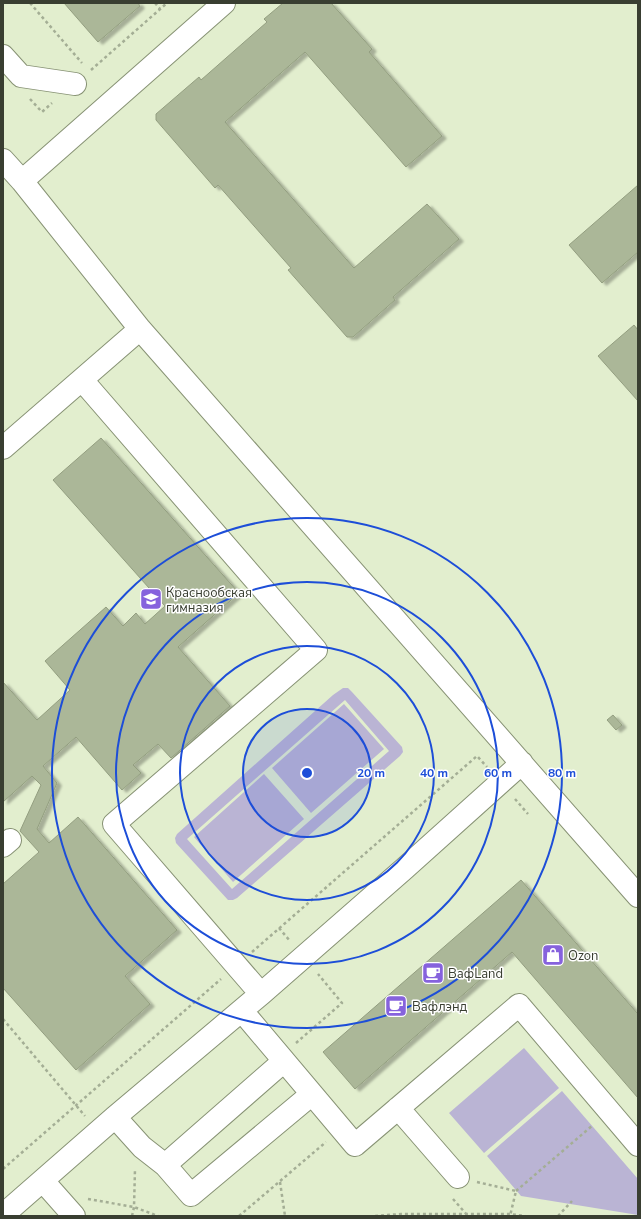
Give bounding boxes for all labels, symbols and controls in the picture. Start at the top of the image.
place label: Краснообская гимназия [166,584,252,617]
school or university icon: Краснообская гимназия [138,586,164,612]
text: 20 m [357,765,385,781]
text: 40 m [420,765,448,781]
text: 60 m [484,765,512,781]
text: 80 m [548,765,576,781]
centre of rings [300,766,314,780]
shop icon: Ozon [540,942,566,968]
place label: Ozon [568,947,598,965]
cafe icon: ВафLand [420,960,446,986]
place label: ВафLand [448,965,503,983]
cafe icon: Вафлэнд [383,993,409,1019]
place label: Вафлэнд [412,998,468,1016]

